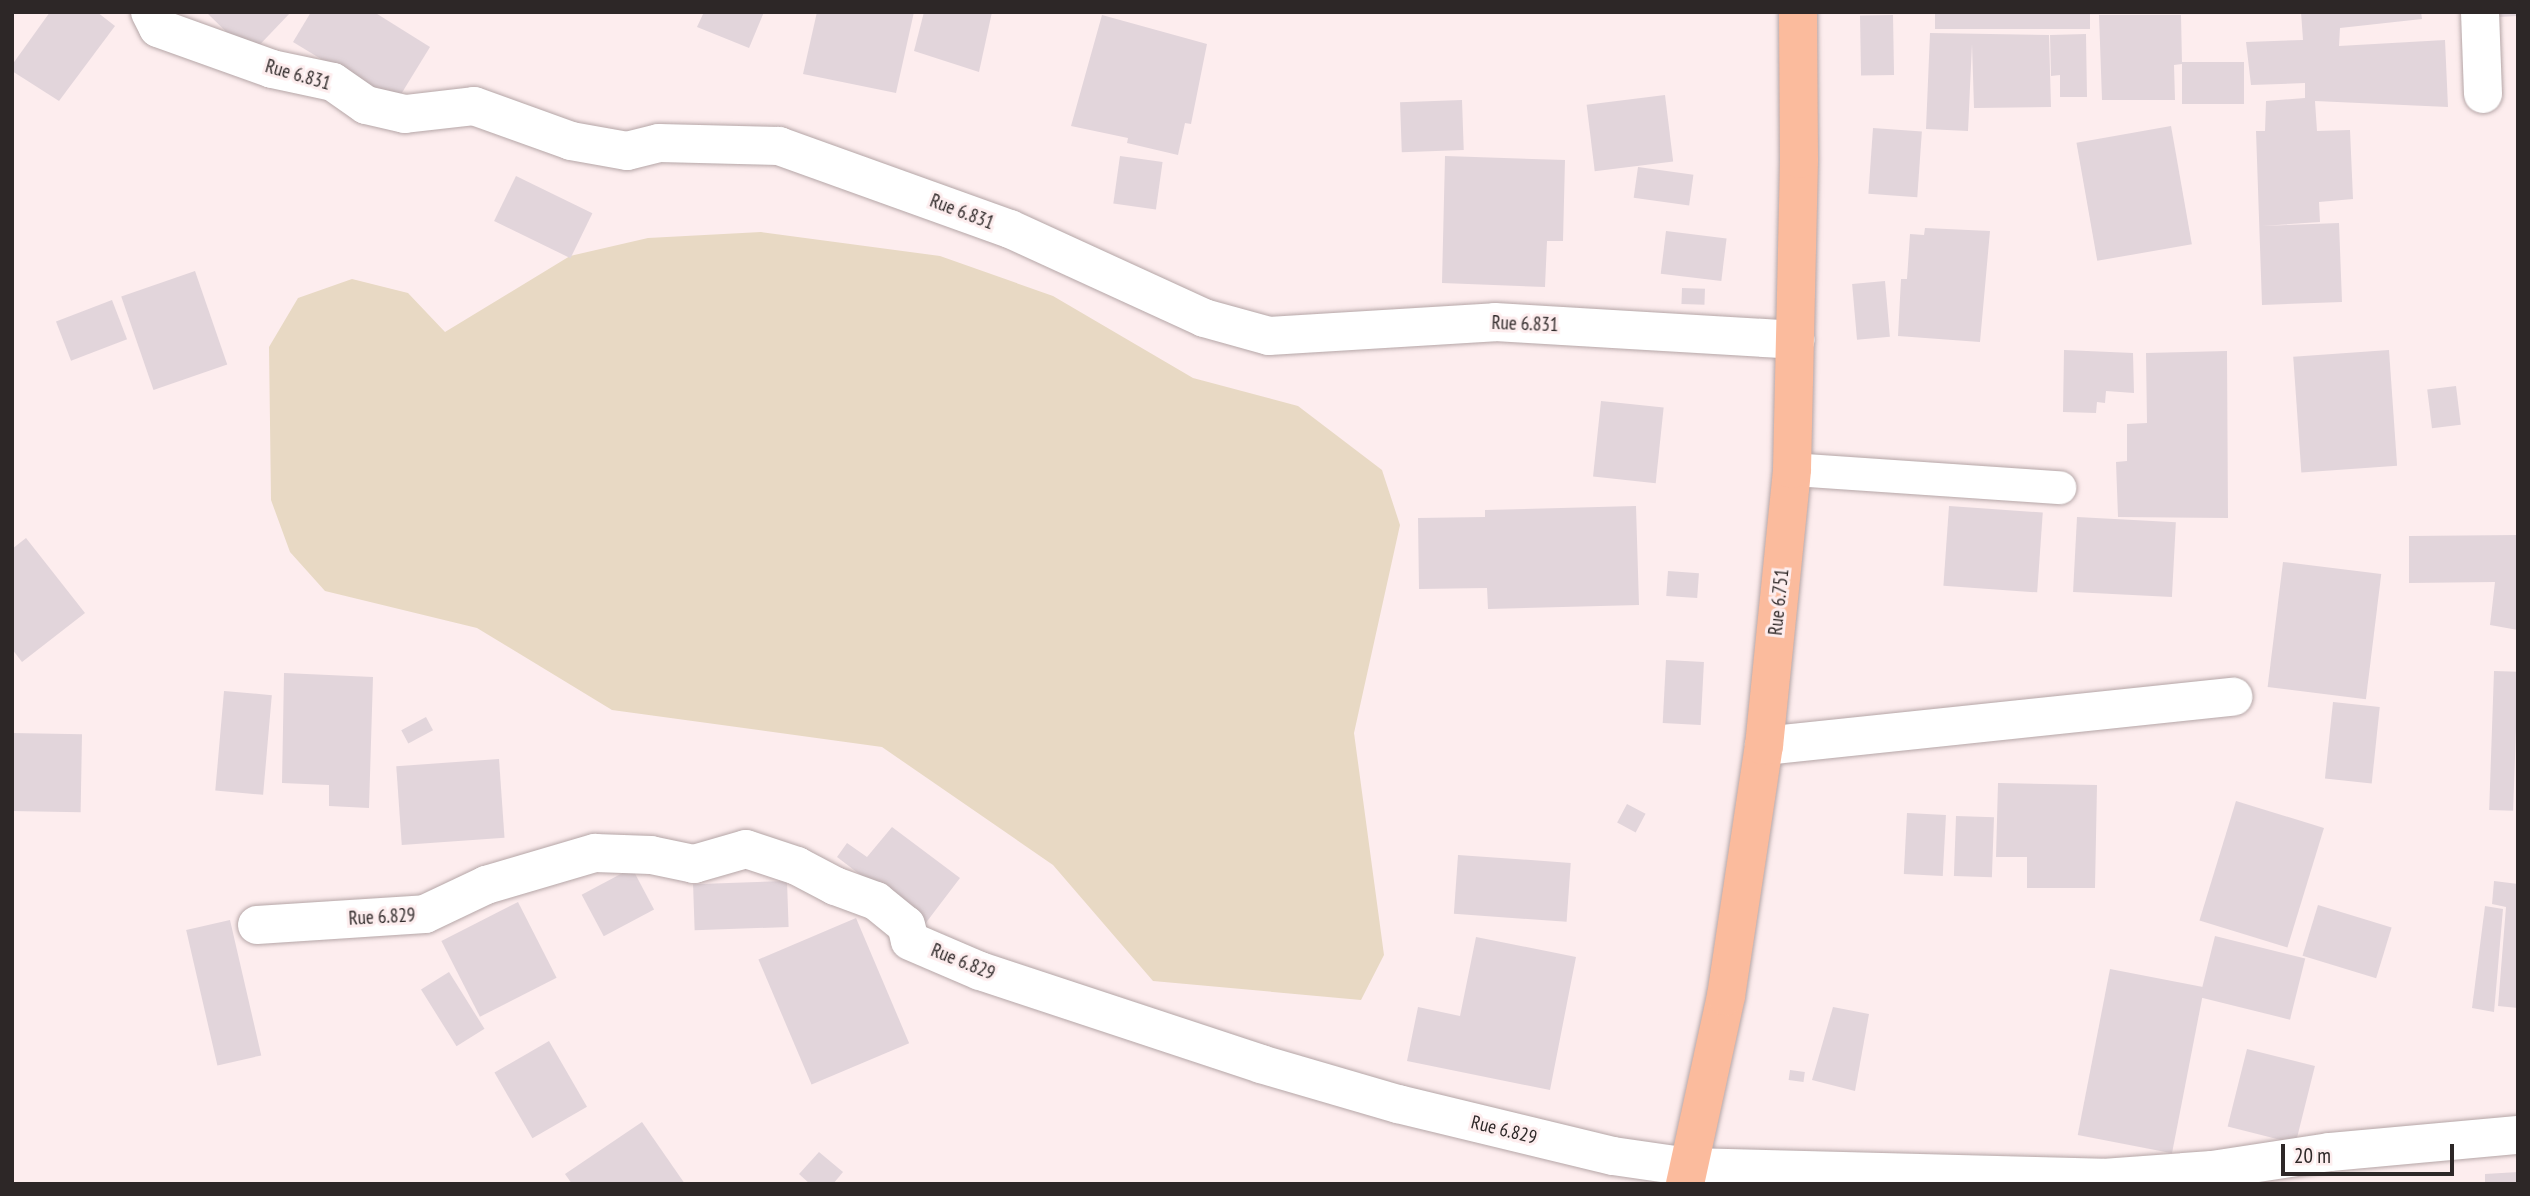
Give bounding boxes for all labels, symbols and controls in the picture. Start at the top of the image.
street label: Rue 6.831 [263,55,333,95]
street label: Rue 6.831 [927,189,997,235]
street label: Rue 6.831 [1491,311,1559,337]
street label: Rue 6.751 [1764,568,1794,636]
street label: Rue 6.829 [348,904,416,930]
street label: Rue 6.829 [928,939,998,985]
street label: Rue 6.829 [1469,1111,1539,1149]
scale bar [2285,1130,2458,1174]
text: 20 m [2294,1142,2331,1169]

